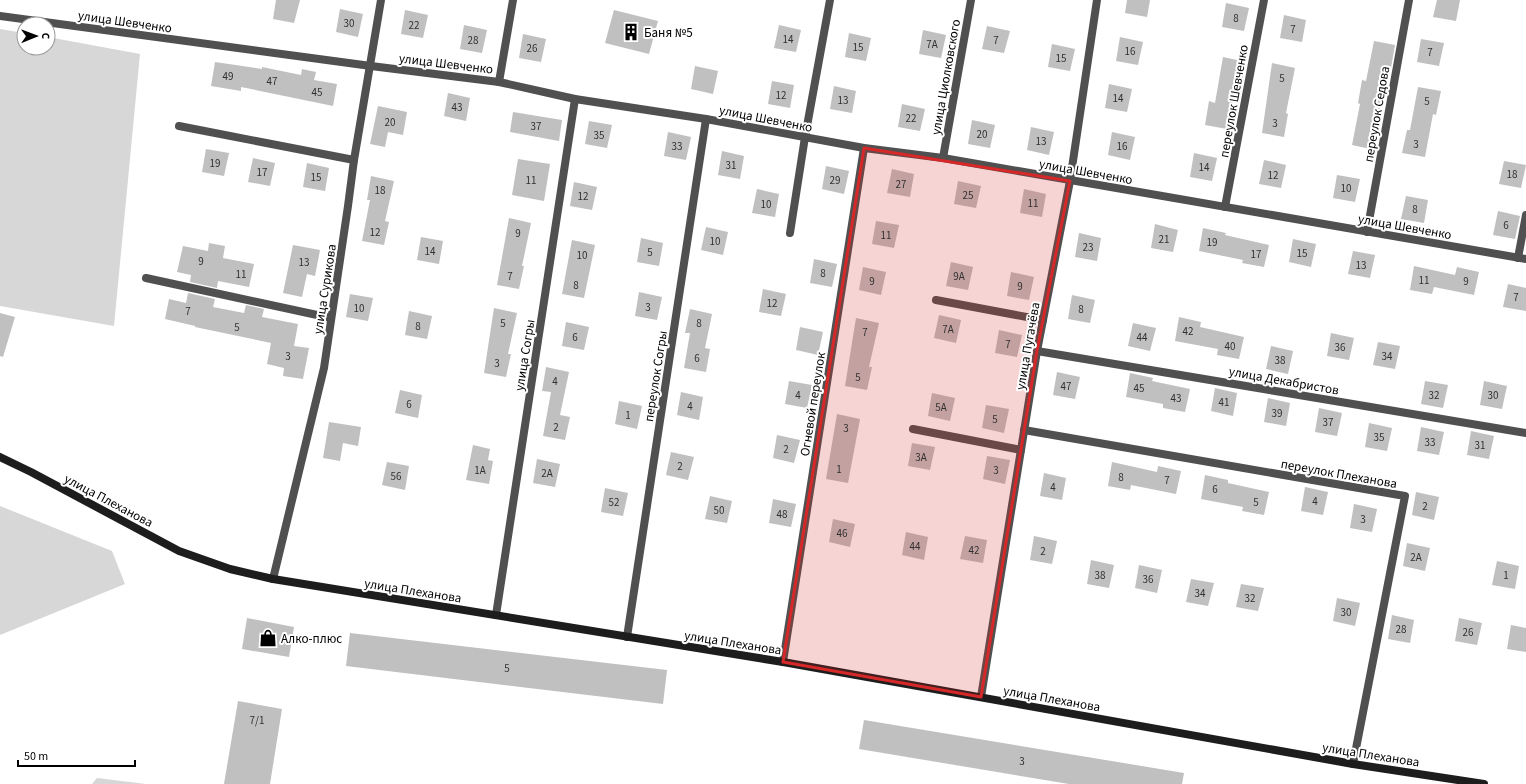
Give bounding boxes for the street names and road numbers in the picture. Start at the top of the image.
street label: улица Шевченко [77,6,173,37]
street label: улица Циолковского [927,18,965,136]
street label: переулок Шевченко [1215,43,1253,159]
street label: улица Шевченко [398,49,494,79]
street label: переулок Седова [1360,65,1394,164]
street label: улица Шевченко [718,101,814,137]
street label: улица Шевченко [1038,155,1134,189]
street label: улица Шевченко [1357,210,1453,244]
street label: улица Сурикова [309,243,341,335]
street label: улица Пугачёва [1011,301,1045,391]
street label: улица Согры [510,318,540,392]
street label: переулок Согры [640,329,672,423]
street label: Огневой переулок [796,350,830,457]
street label: улица Декабристов [1227,362,1341,400]
street label: переулок Плеханова [1279,455,1398,493]
street label: улица Плеханова [61,470,156,532]
street label: улица Плеханова [363,574,463,608]
street label: улица Плеханова [683,626,783,660]
street label: улица Плеханова [1002,682,1102,716]
street label: улица Плеханова [1321,738,1421,772]

